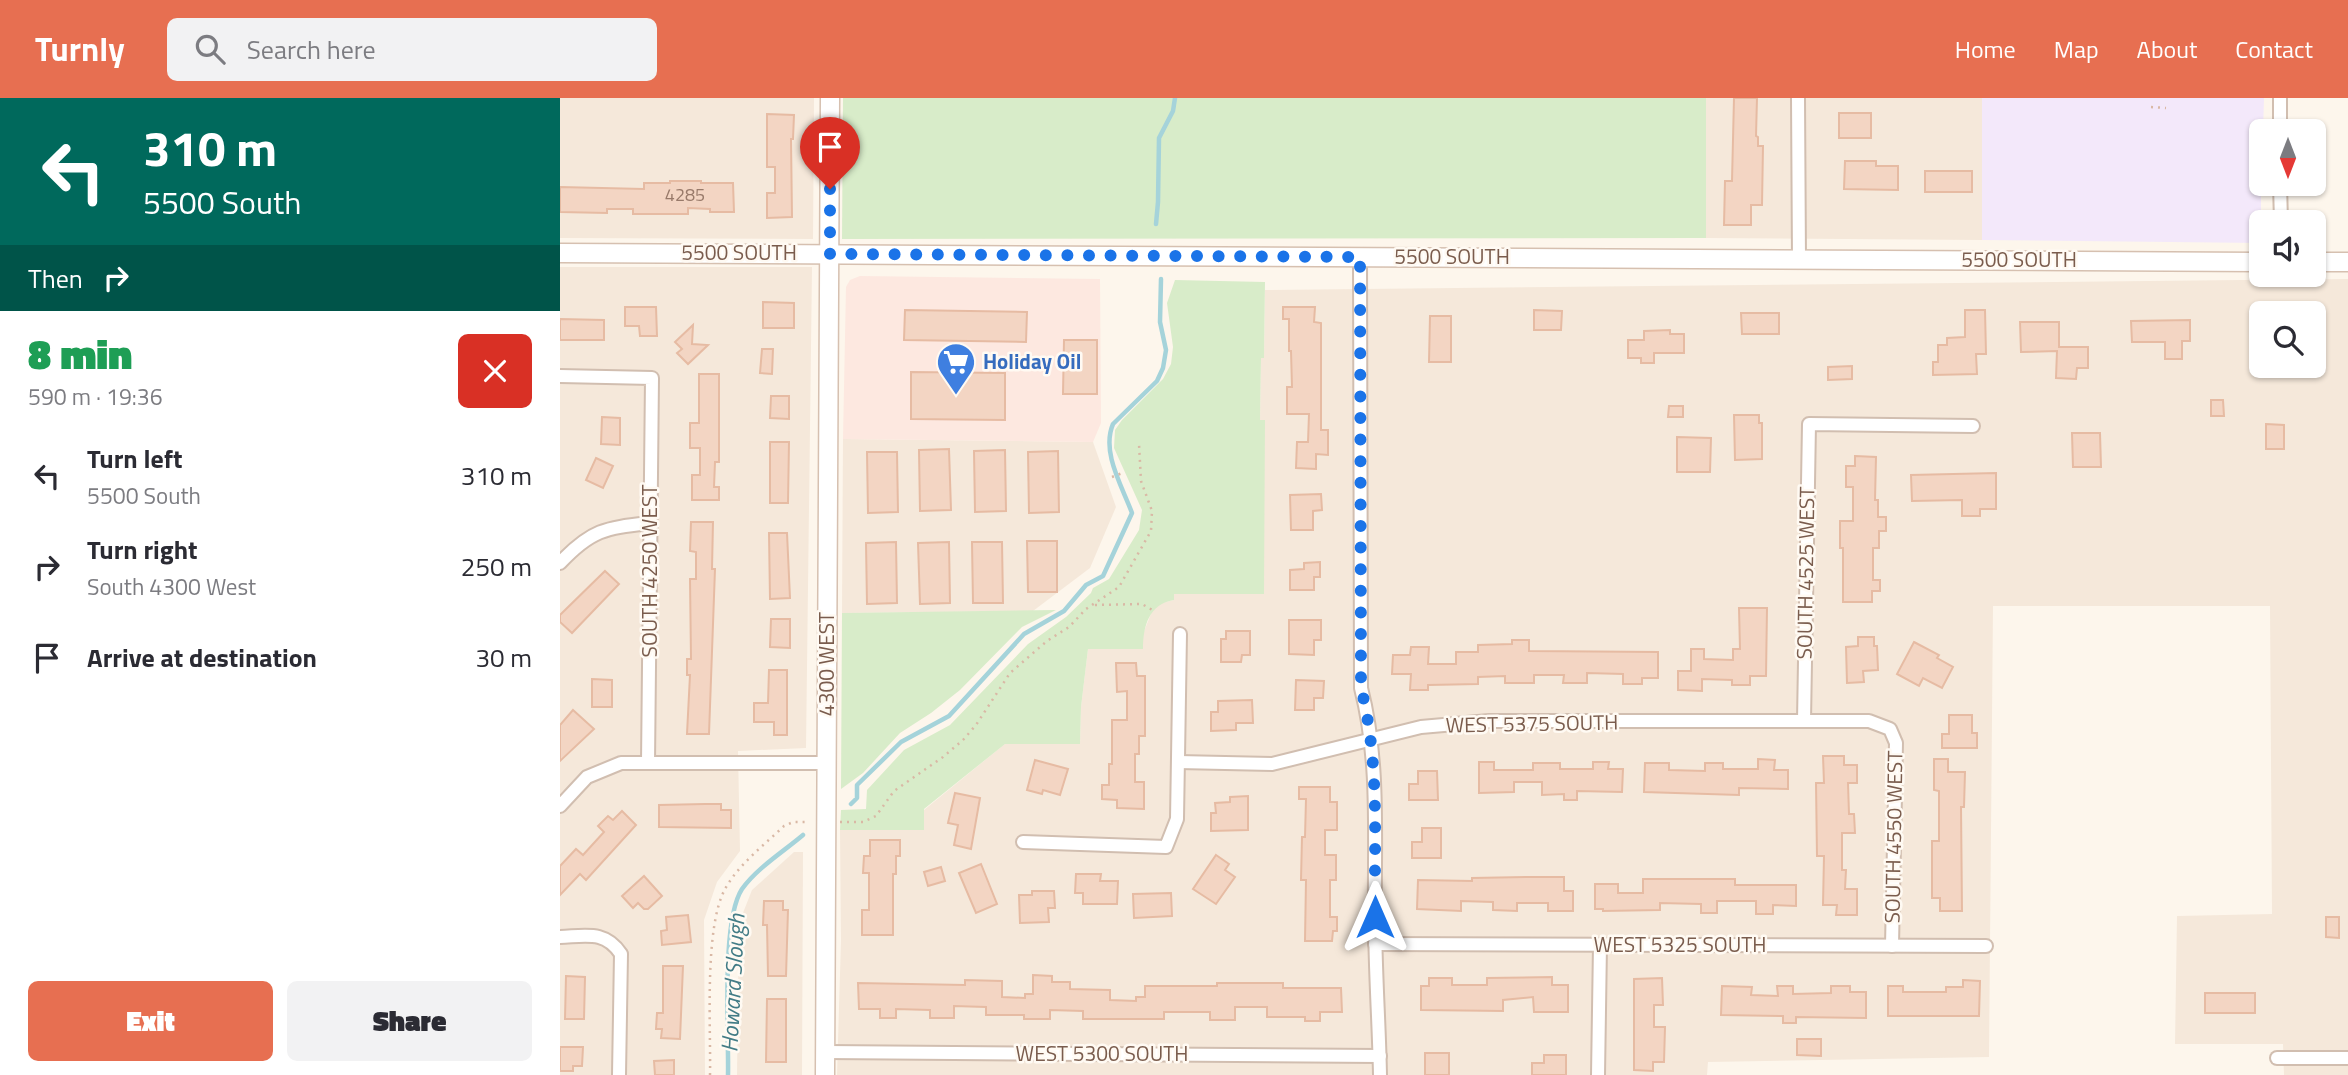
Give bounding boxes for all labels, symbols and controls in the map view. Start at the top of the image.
search box [167,18,657,81]
text: Turnly [35,24,125,74]
icon: search [191,30,229,68]
text: Search here [247,30,376,69]
text: Home [1955,31,2016,67]
text: Map [2054,31,2099,67]
text: About [2137,31,2197,67]
text: Contact [2235,31,2313,67]
text: 310 m [143,110,277,185]
pin [800,117,860,189]
north arrow [2249,119,2326,196]
map controls [2249,119,2326,378]
icon: left [28,126,119,217]
icon: arrive [811,128,849,166]
text: 5500 South [143,178,301,226]
house number: 4285 [665,181,705,208]
button: sound [2249,210,2326,287]
street label: 5500 SOUTH [681,236,797,268]
street label: 5500 SOUTH [1394,240,1510,272]
street label: 5500 SOUTH [1961,243,2077,275]
text: Then [28,259,83,298]
icon: right [97,259,135,297]
button: search [2249,301,2326,378]
text: 8 min [28,321,132,385]
button: close [458,334,532,408]
supermarket icon: Holiday Oil [935,341,977,396]
place label: Holiday Oil [983,345,1081,377]
text: 590 m · 19:36 [28,379,163,414]
text: Turn left [87,439,182,478]
text: 310 m [461,456,532,495]
icon: left [28,457,66,495]
text: 5500 South [87,478,201,513]
street label: SOUTH 4250 WEST [633,485,665,657]
street label: SOUTH 4525 WEST [1787,486,1823,660]
text: Turn right [87,530,198,569]
text: 250 m [461,547,532,586]
icon: right [28,548,66,586]
text: South 4300 West [87,569,256,604]
street label: 4300 WEST [810,612,842,716]
text: Arrive at destination [87,638,317,677]
text: 30 m [475,638,532,677]
icon: arrive [28,639,66,677]
street label: WEST 5375 SOUTH [1445,705,1619,741]
street label: SOUTH 4550 WEST [1875,750,1911,924]
position arrow [1338,880,1412,954]
water label: Howard Slough [711,912,754,1053]
street label: WEST 5325 SOUTH [1594,928,1766,960]
button: Exit [28,981,273,1061]
button: Share [287,981,532,1061]
street label: WEST 5300 SOUTH [1016,1037,1188,1069]

